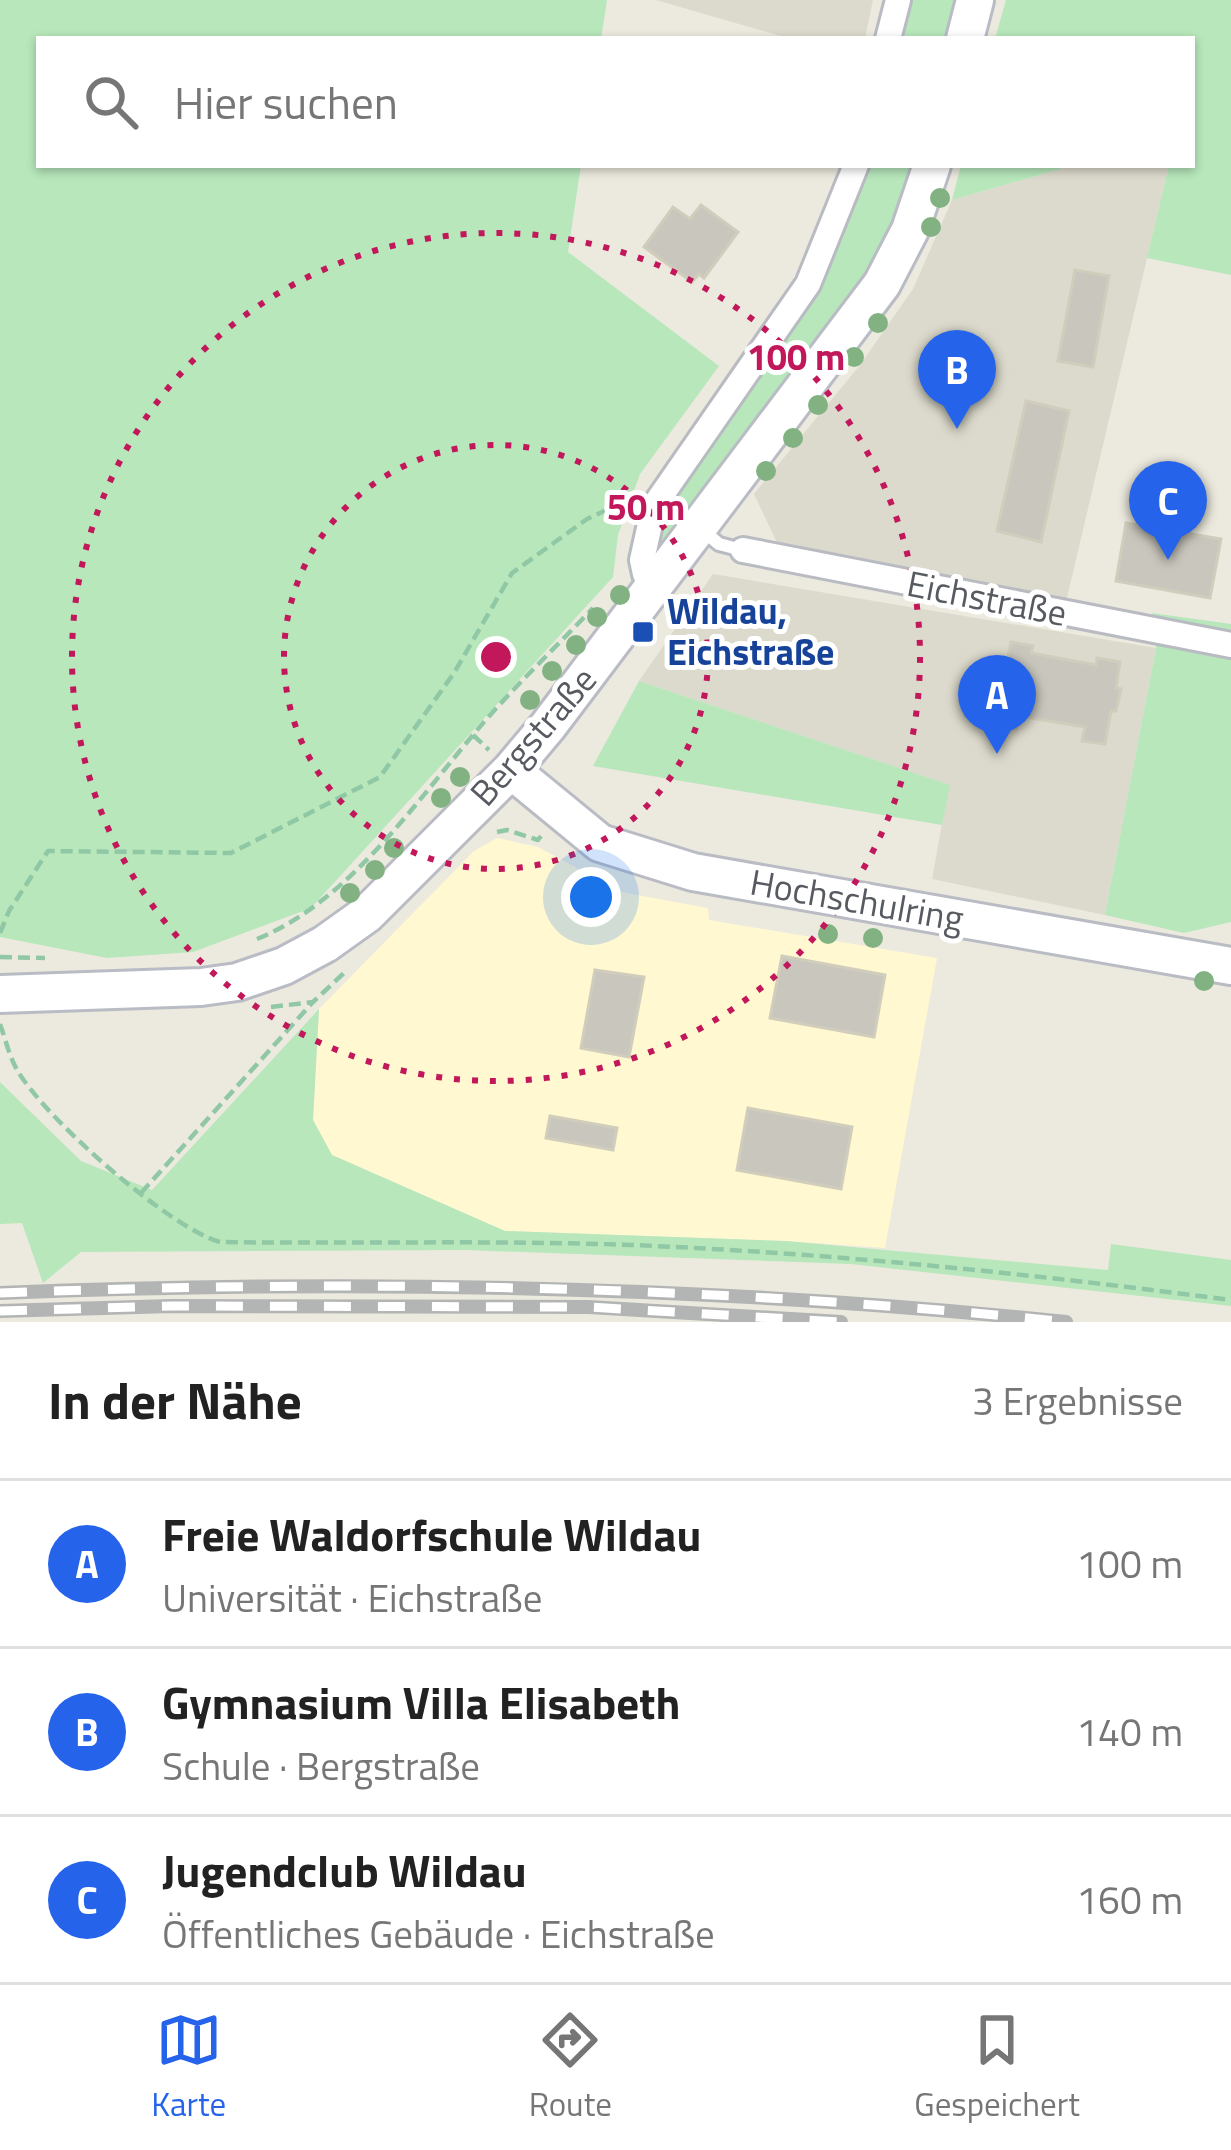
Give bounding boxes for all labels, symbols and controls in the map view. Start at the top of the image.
search box [36,36,1195,168]
text: Hier suchen [174,68,398,136]
icon: search [78,69,144,135]
text: 100 m [747,329,845,384]
pin: B [918,330,996,429]
pin: C [1129,461,1207,560]
text: 50 m [607,479,685,534]
street label: Eichstraße [903,555,1072,640]
place label: Wildau, Eichstraße [667,583,834,679]
marker: Wildau, Eichstraße [630,619,656,645]
centre of rings [475,636,517,678]
street label: Bergstraße [456,654,609,818]
pin: A [958,655,1036,754]
street label: Hochschulring [746,854,968,945]
your location [561,867,621,927]
text: In der Nähe [48,1361,302,1439]
text: 3 Ergebnisse [972,1371,1183,1430]
text: Freie Waldorfschule Wildau [162,1500,701,1568]
text: A [75,1534,99,1593]
text: 100 m [1076,1534,1183,1593]
text: Universität · Eichstraße [162,1568,542,1627]
text: Gymnasium Villa Elisabeth [162,1668,680,1736]
text: B [75,1702,99,1761]
text: 140 m [1076,1702,1183,1761]
text: Schule · Bergstraße [162,1736,480,1795]
text: Jugendclub Wildau [162,1836,527,1904]
text: C [76,1870,98,1929]
text: 160 m [1076,1870,1183,1929]
text: Öffentliches Gebäude · Eichstraße [162,1904,715,1963]
tab: Karte [151,2007,226,2129]
tab: Route [529,2007,612,2129]
tab: Gespeichert [914,2007,1080,2129]

